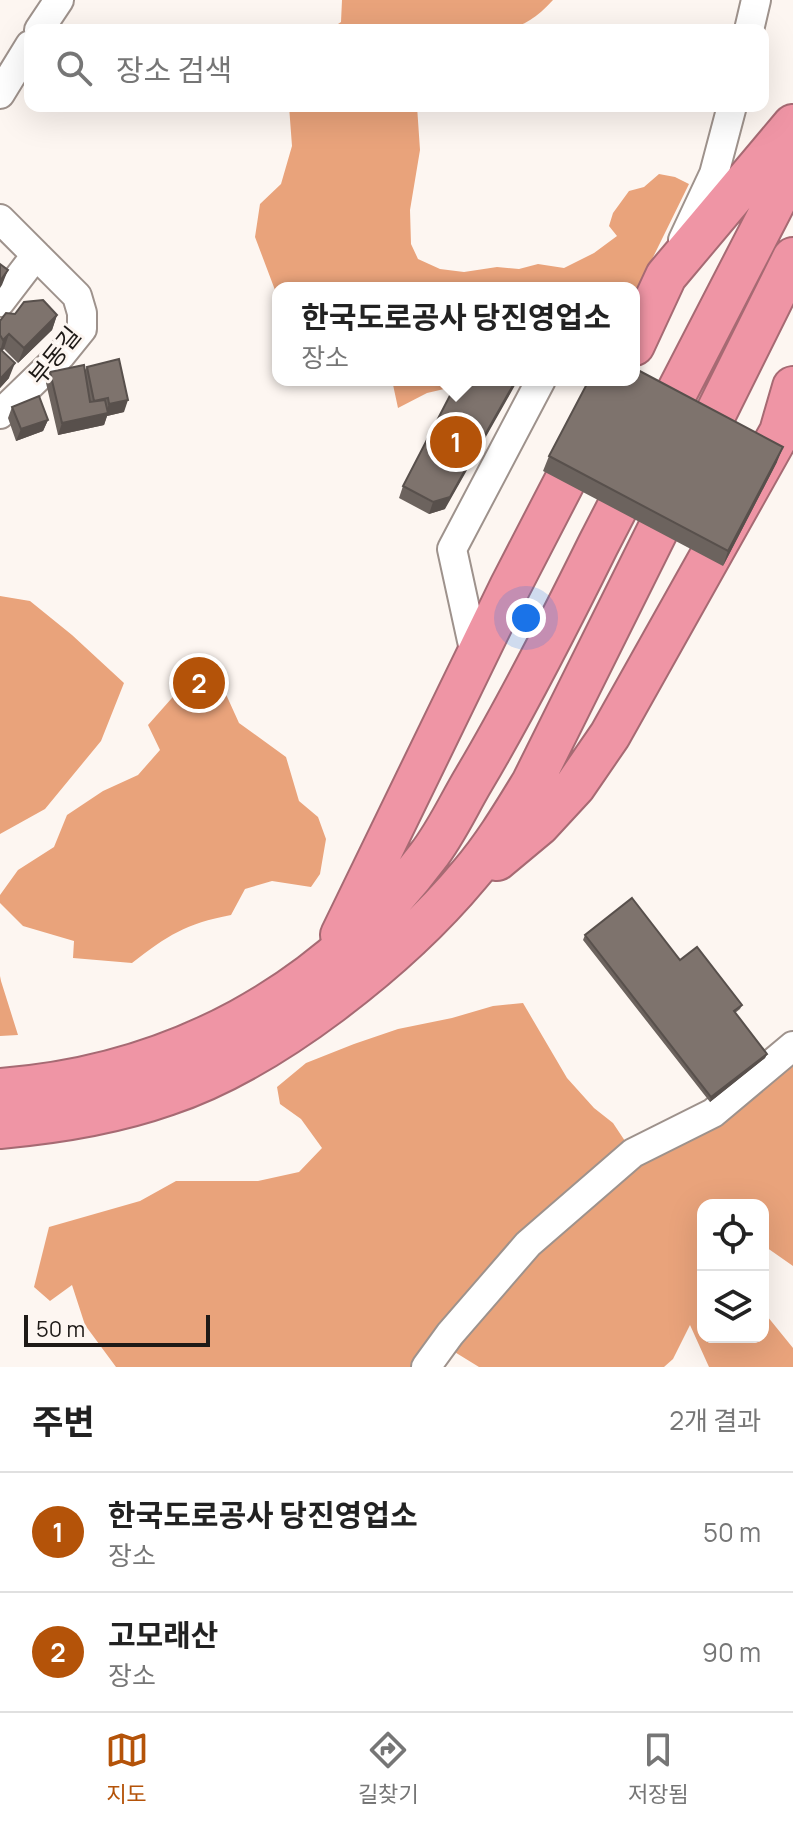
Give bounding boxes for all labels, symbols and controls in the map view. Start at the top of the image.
search box [24,24,769,112]
icon: search [52,46,96,90]
text: 장소 검색 [116,49,232,90]
popup [272,282,640,386]
text: 한국도로공사 당진영업소 [301,296,611,337]
street label: 부동길 [20,319,88,391]
text: 장소 [301,339,349,375]
pin: 1 [430,412,482,472]
your location [506,598,546,638]
pin: 2 [173,653,225,713]
map controls [697,1199,769,1343]
button: locate [697,1199,769,1271]
button: layers [697,1271,769,1343]
scale bar [24,1311,210,1347]
text: 50 m [36,1314,85,1344]
text: 주변 [32,1398,95,1444]
text: 2개 결과 [669,1402,761,1438]
text: 한국도로공사 당진영업소 [108,1494,418,1535]
text: 1 [52,1514,64,1550]
text: 50 m [703,1514,761,1550]
text: 장소 [108,1537,156,1573]
text: 고모래산 [108,1614,218,1655]
text: 2 [50,1634,66,1670]
text: 90 m [702,1634,761,1670]
text: 장소 [108,1657,156,1693]
tab: 지도 [105,1728,149,1809]
tab: 길찾기 [358,1728,418,1809]
tab: 저장됨 [628,1728,688,1809]

